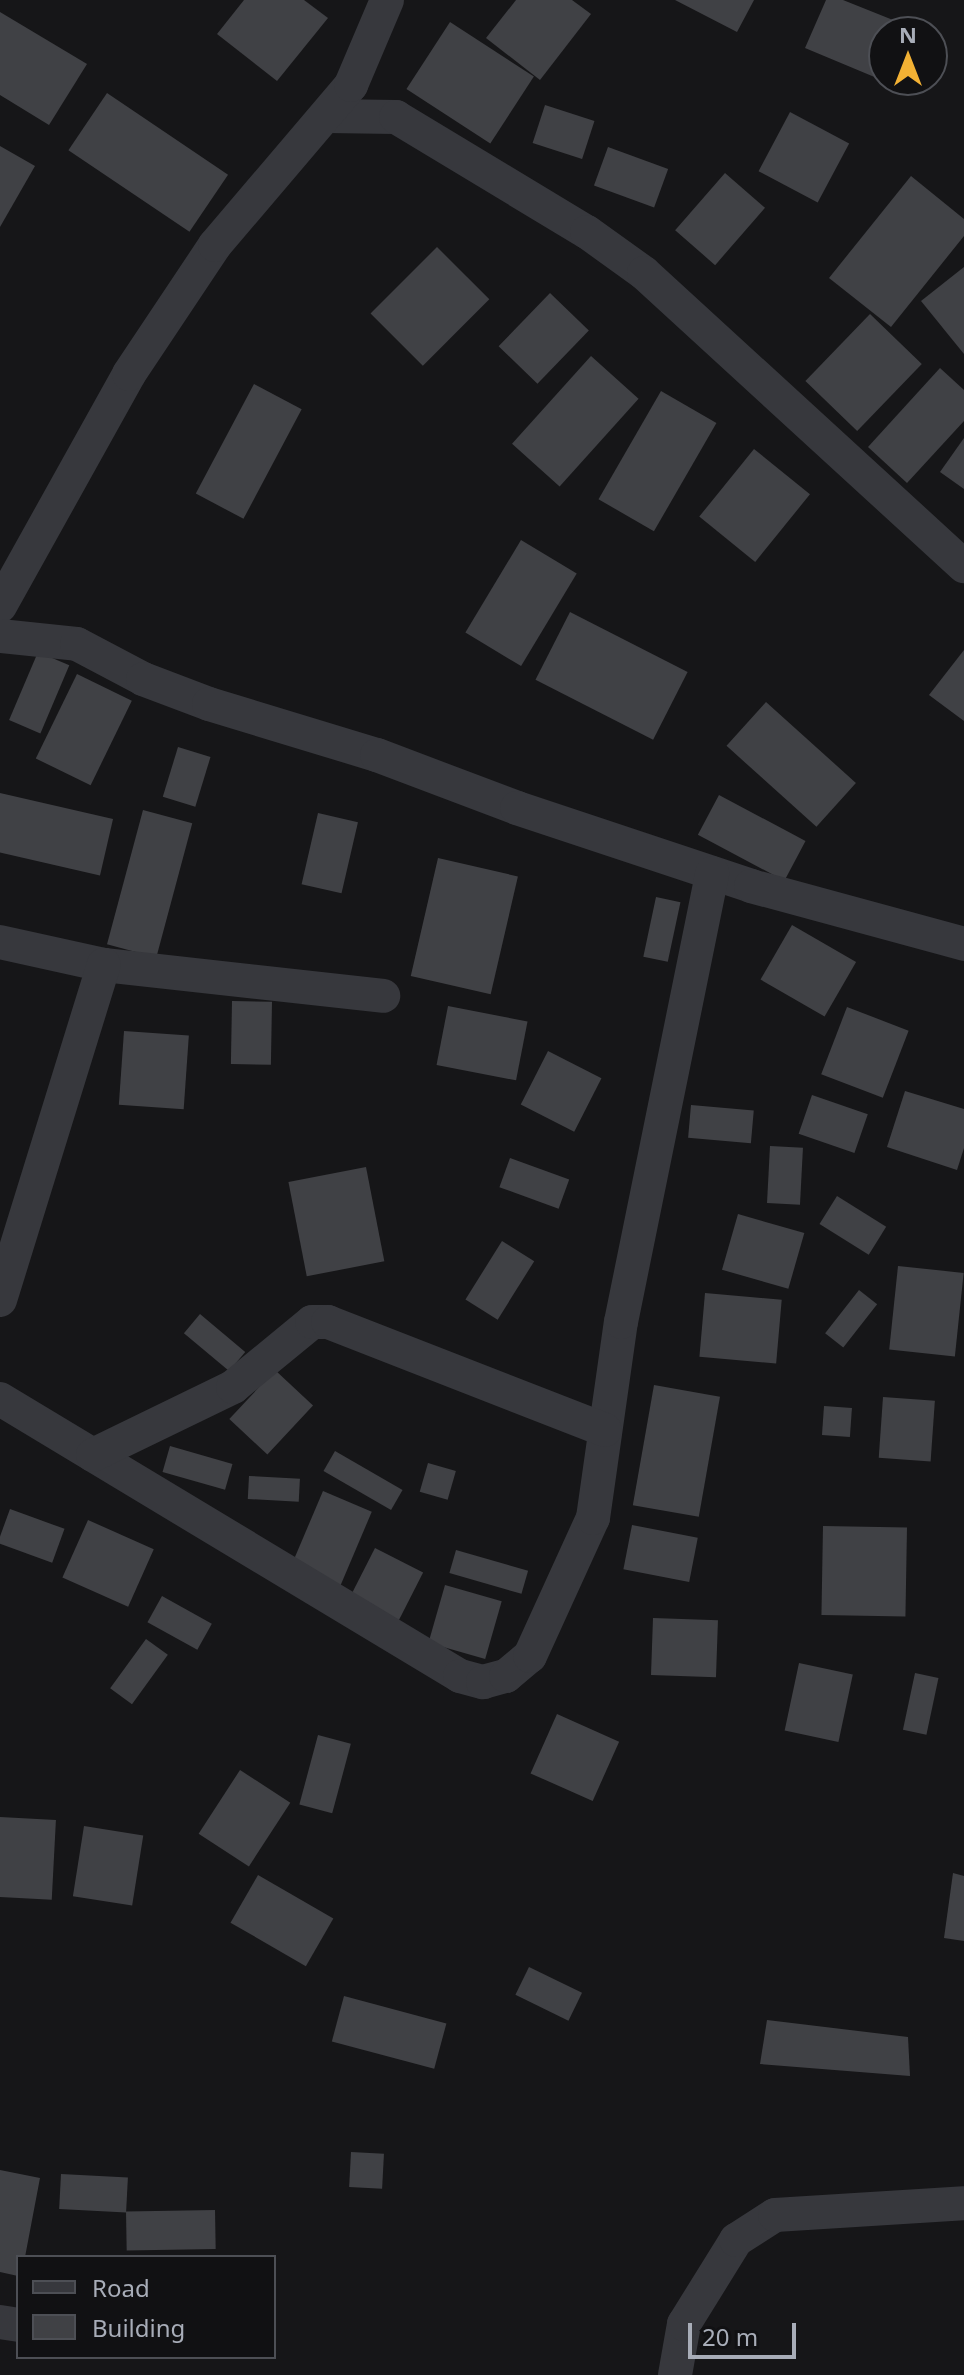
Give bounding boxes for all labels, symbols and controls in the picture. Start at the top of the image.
north arrow [868,16,948,96]
text: N [899,19,917,49]
legend [16,2255,276,2359]
text: Road [92,2271,150,2304]
scale bar [692,2307,800,2357]
text: Building [92,2311,185,2344]
text: 20 m [702,2320,758,2353]

